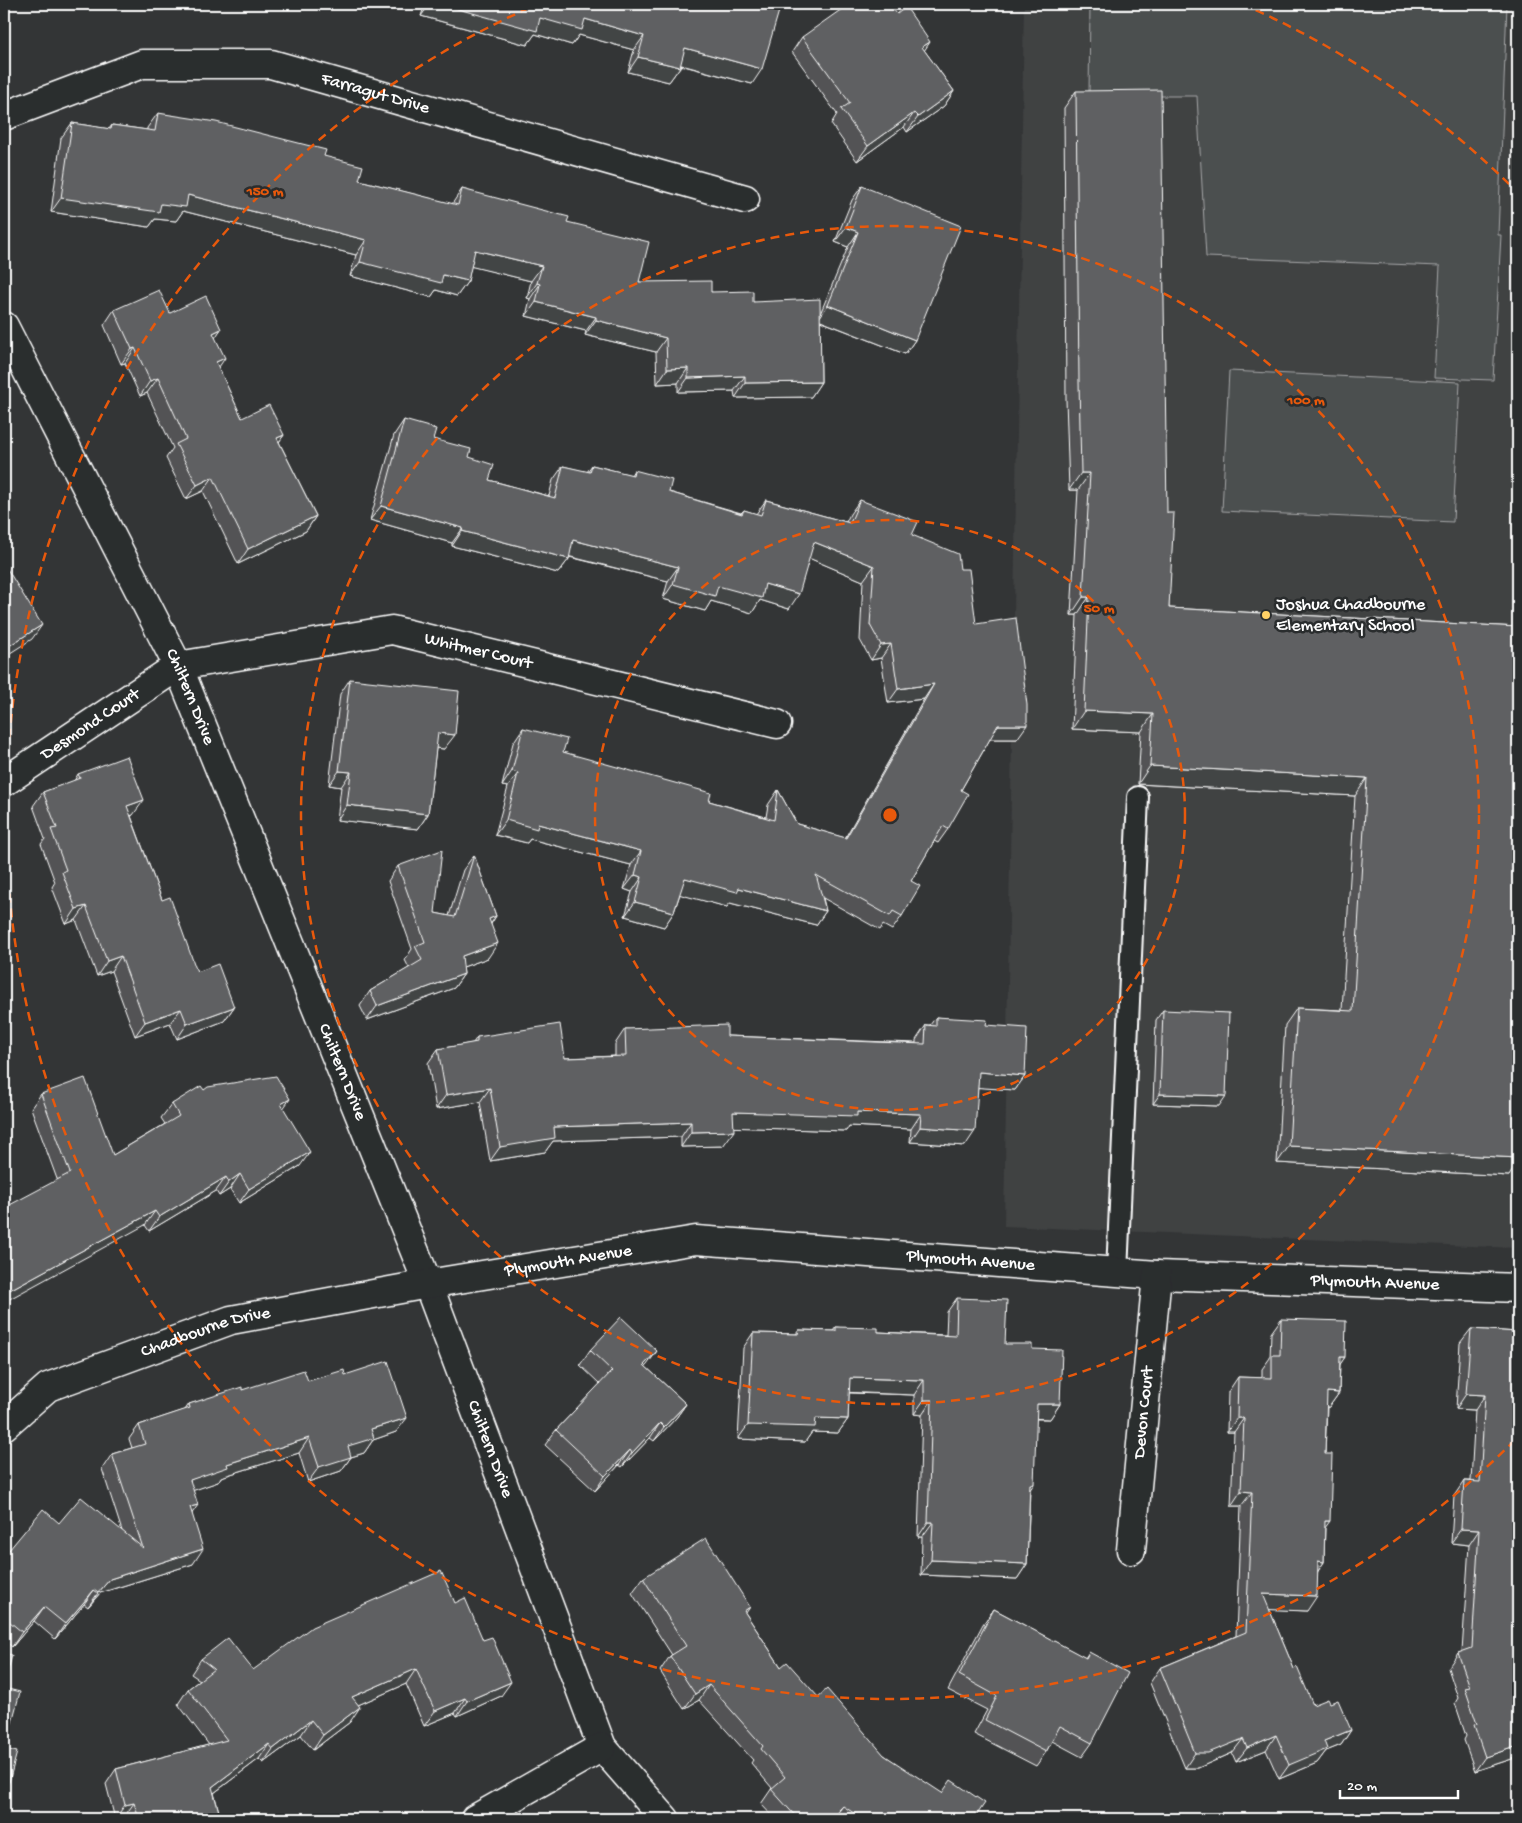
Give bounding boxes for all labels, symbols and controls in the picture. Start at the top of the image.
street label: Farragut Drive [318,68,433,119]
text: 150 m [246,183,284,201]
text: 100 m [1286,392,1325,410]
place label: Joshua Chadbourne Elementary School [1276,595,1426,637]
text: 50 m [1084,600,1115,618]
marker: Joshua Chadbourne Elementary School [1260,609,1272,621]
street label: Whitmer Court [422,628,536,675]
street label: Chiltern Drive [160,645,220,749]
street label: Desmond Court [36,683,145,765]
centre of rings [881,806,899,824]
street label: Chiltern Drive [313,1021,371,1124]
street label: Plymouth Avenue [502,1240,634,1282]
street label: Plymouth Avenue [905,1245,1036,1276]
street label: Plymouth Avenue [1309,1270,1440,1296]
street label: Chadbourne Drive [138,1302,273,1363]
street label: Devon Court [1129,1364,1159,1461]
street label: Chiltern Drive [462,1398,518,1501]
scale bar [1340,1768,1457,1800]
text: 20 m [1347,1778,1377,1796]

